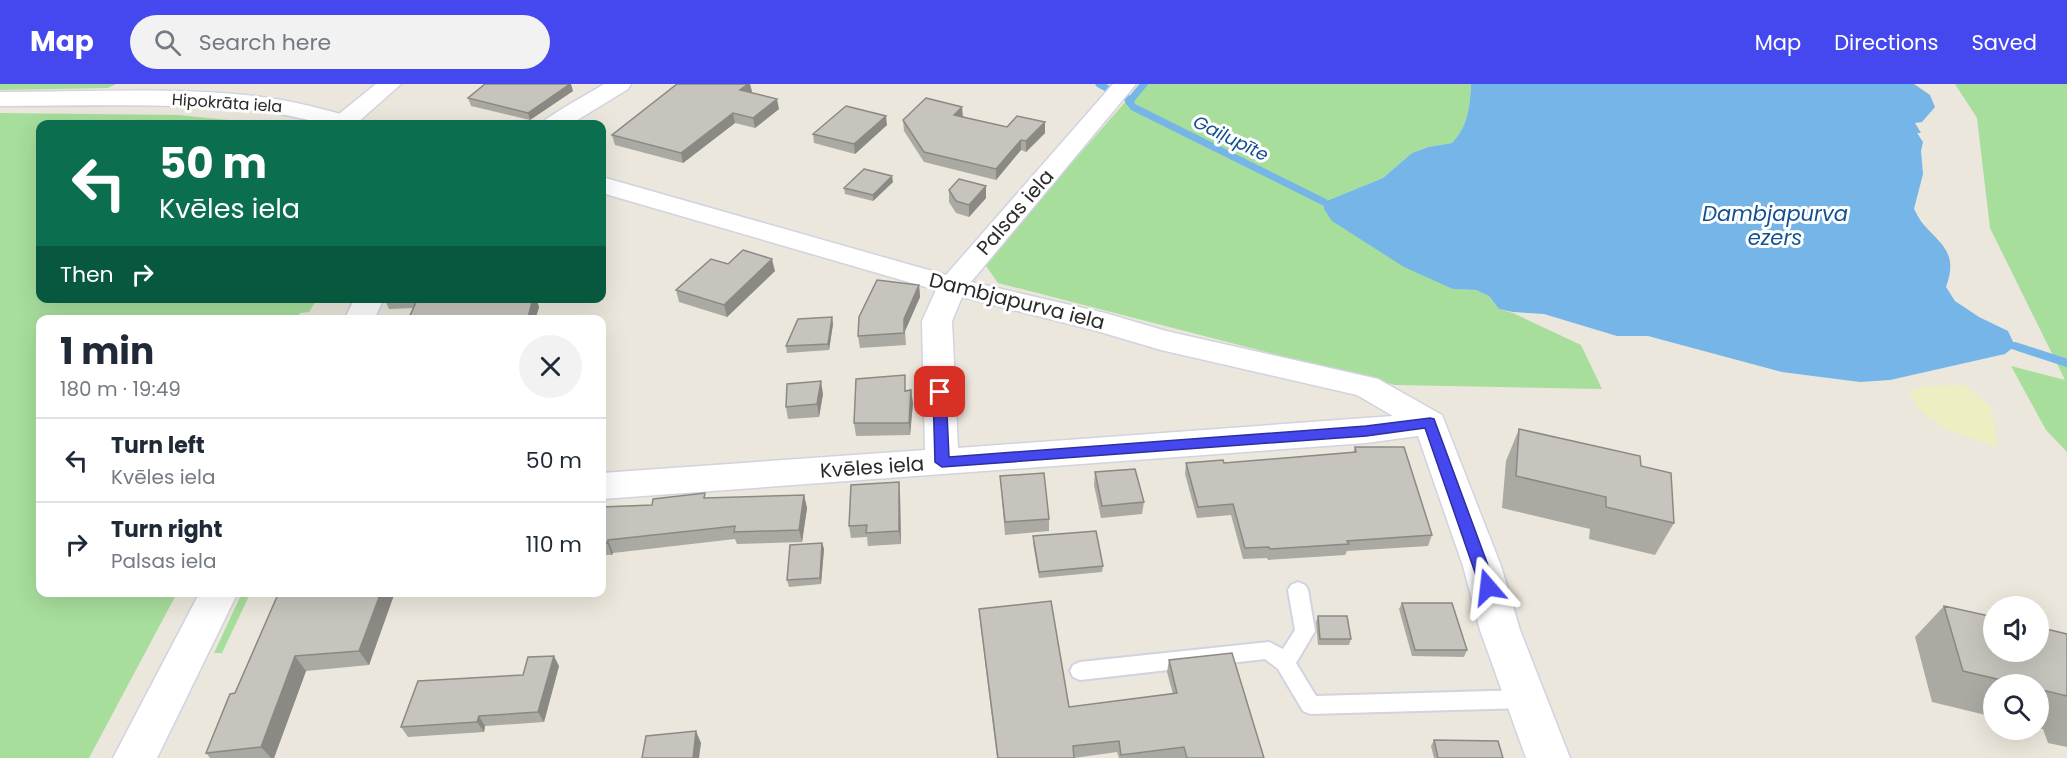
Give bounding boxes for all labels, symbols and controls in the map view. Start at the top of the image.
search box [130,15,550,69]
text: Map [30,22,94,61]
icon: search [151,26,184,59]
text: Search here [199,27,331,58]
text: Map [1755,28,1801,57]
text: Directions [1834,28,1938,57]
text: Saved [1971,28,2037,57]
street label: Hipokrāta iela [171,88,283,118]
water label: Gaiļupīte [1189,109,1273,167]
text: 50 m [159,134,267,193]
icon: left [60,144,138,222]
street label: Palsas iela [970,163,1060,261]
text: Kvēles iela [159,190,300,227]
water label: Dambjapurva ezers [1702,199,1848,252]
icon: right [126,258,159,291]
text: Then [60,259,114,290]
street label: Dambjapurva iela [926,266,1108,336]
text: 1 min [60,326,154,377]
button: close [519,335,582,398]
pin [914,366,965,417]
text: 180 m · 19:49 [60,375,181,403]
icon: arrive [923,375,956,408]
text: Turn left [111,430,205,461]
icon: left [60,444,93,477]
text: 50 m [526,445,582,476]
street label: Kvēles iela [819,449,925,485]
text: Kvēles iela [111,463,215,491]
text: Turn right [111,514,222,545]
icon: right [60,528,93,561]
text: 110 m [526,529,582,560]
text: Palsas iela [111,547,217,575]
position arrow [1456,555,1520,619]
map controls [1983,596,2049,740]
button: sound [1983,596,2049,662]
button: search [1983,674,2049,740]

